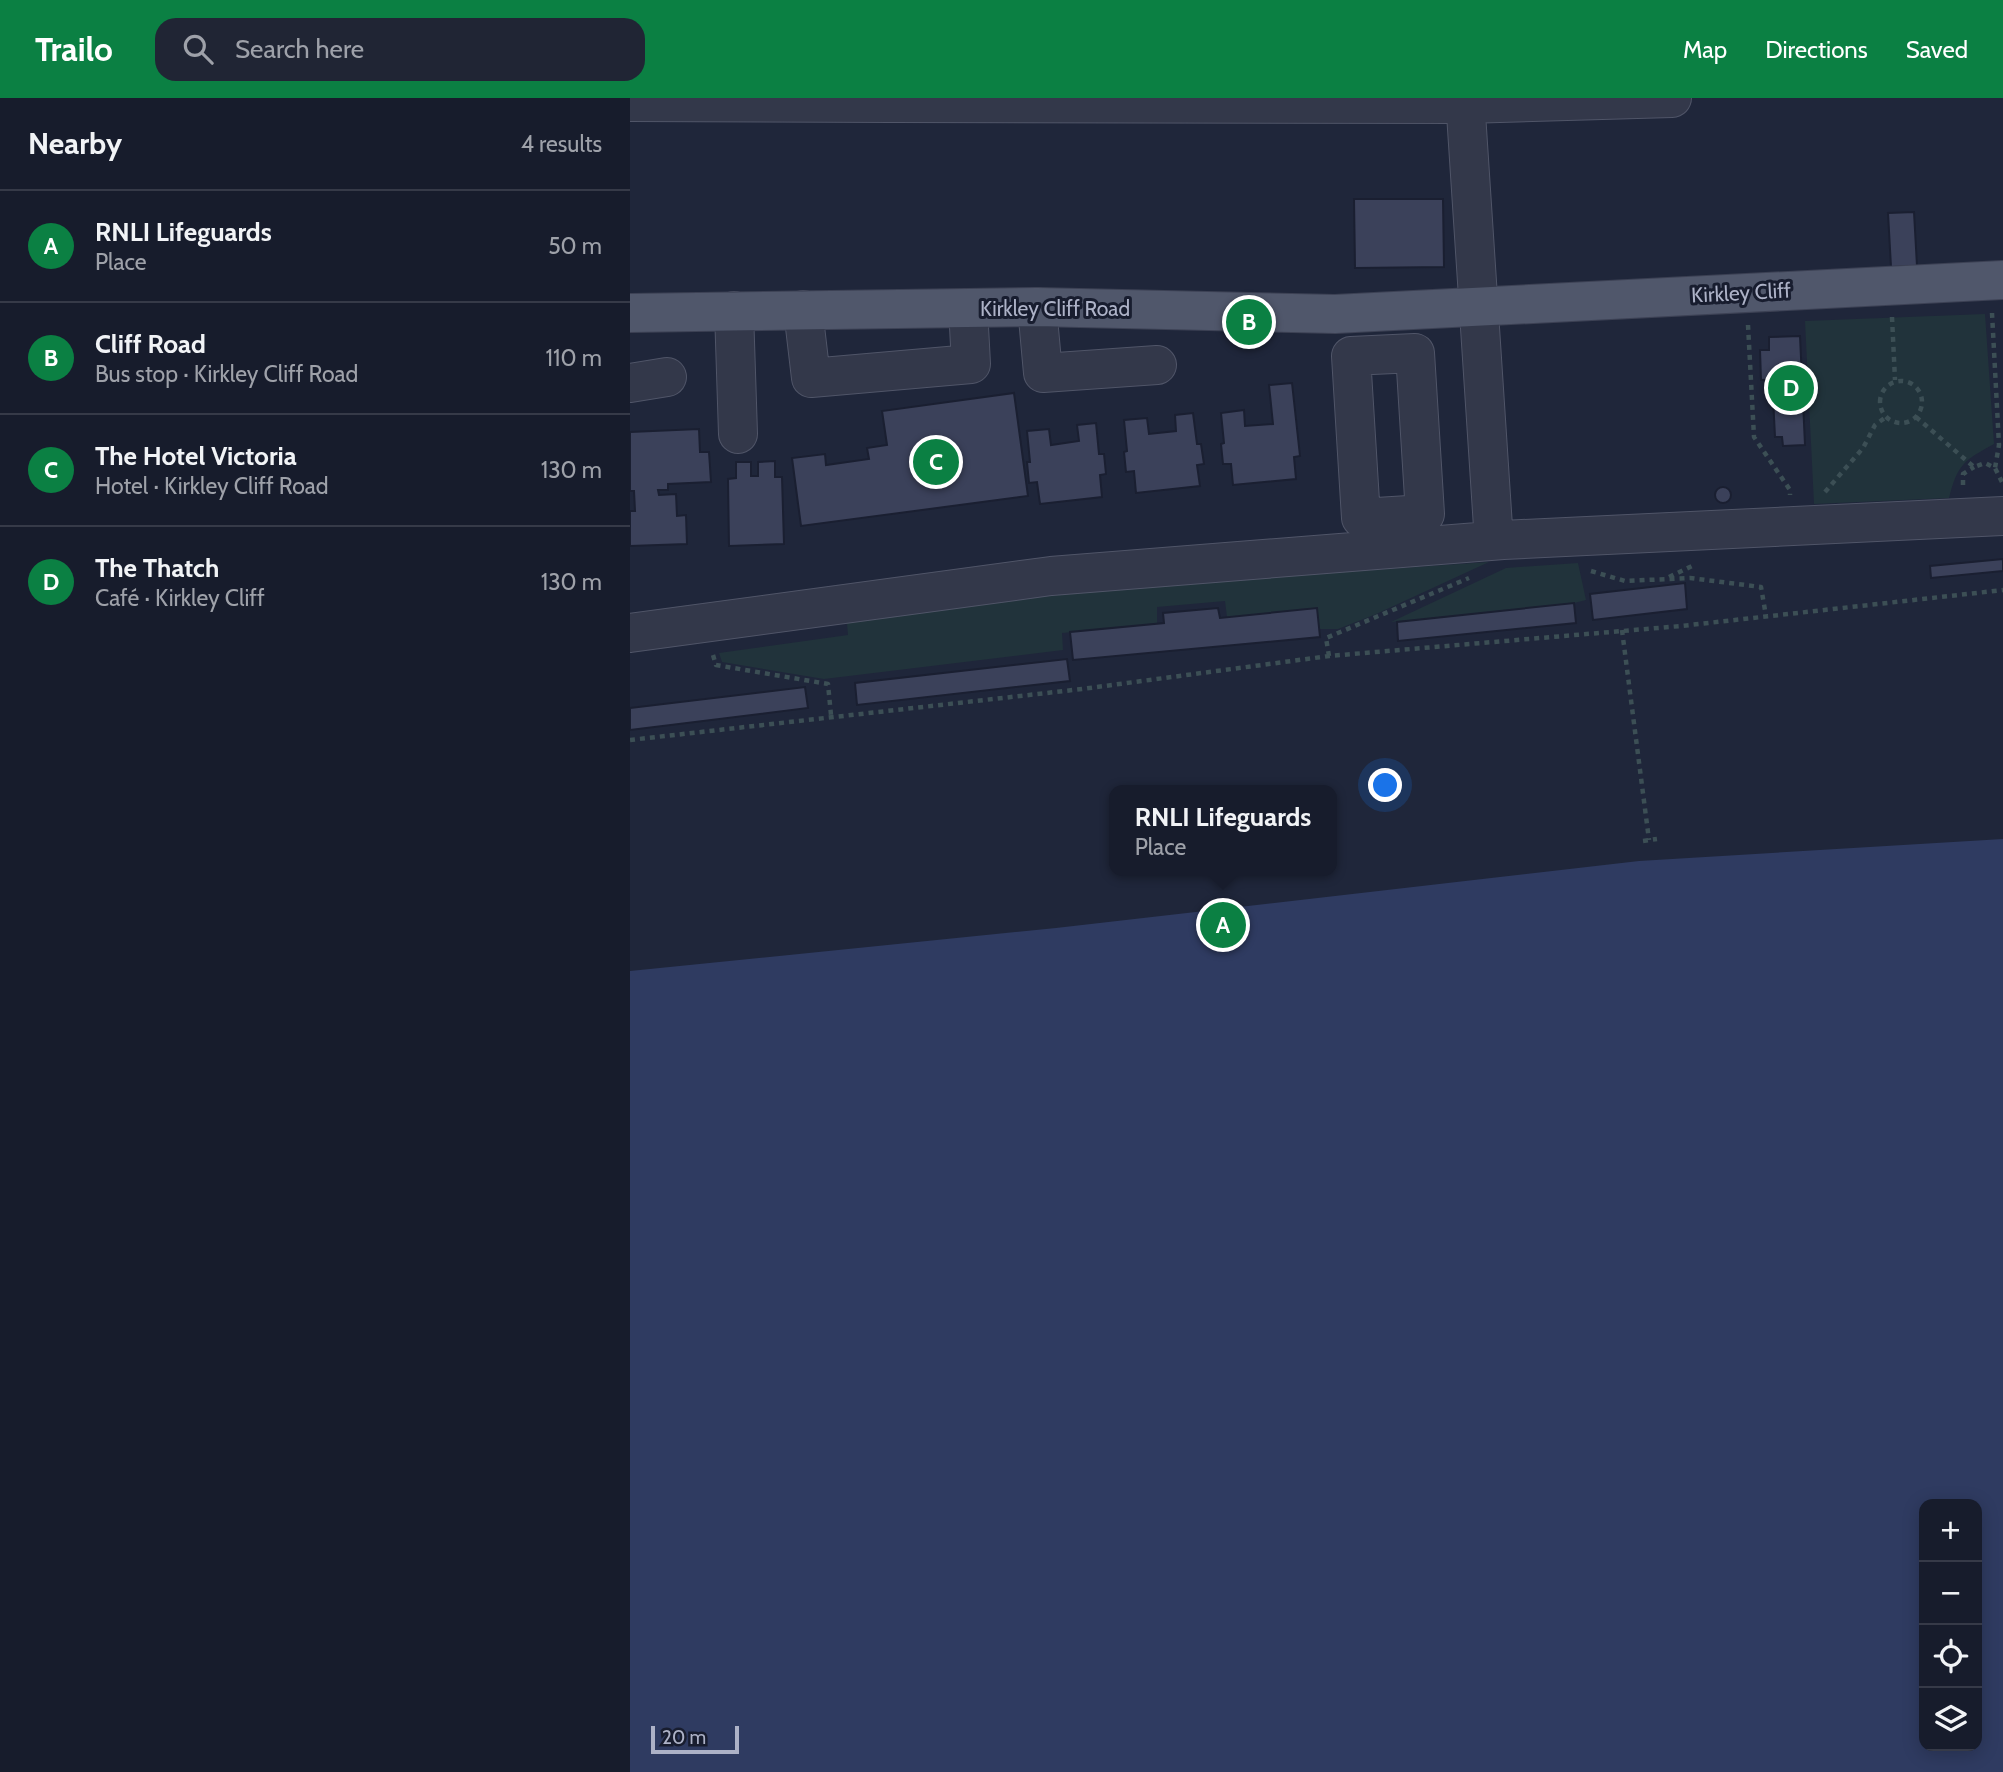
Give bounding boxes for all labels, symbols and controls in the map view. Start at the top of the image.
search box [155,18,645,81]
text: Trailo [35,29,113,69]
icon: search [179,30,217,68]
text: Search here [235,33,364,65]
text: Map [1683,35,1727,64]
text: Directions [1765,35,1868,64]
text: Saved [1906,35,1968,64]
text: Nearby [28,125,122,162]
text: 4 results [521,130,602,158]
text: RNLI Lifeguards [95,216,272,248]
text: A [44,232,58,260]
text: 50 m [548,232,602,260]
text: Place [95,248,147,276]
street label: Kirkley Cliff [1690,277,1792,308]
street label: Kirkley Cliff Road [980,296,1130,321]
pin: B [1226,296,1272,348]
text: Cliff Road [95,328,206,360]
text: B [44,344,58,372]
text: 110 m [546,344,602,372]
text: Bus stop · Kirkley Cliff Road [95,360,358,388]
pin: D [1768,362,1814,414]
pin: C [913,436,959,488]
text: The Hotel Victoria [95,440,297,472]
text: C [44,456,58,484]
text: 130 m [541,456,602,484]
text: Hotel · Kirkley Cliff Road [95,472,329,500]
text: The Thatch [95,552,219,584]
text: D [43,568,59,596]
text: 130 m [541,568,602,596]
text: Café · Kirkley Cliff [95,584,265,612]
your location [1368,768,1402,802]
popup [1109,785,1337,876]
text: RNLI Lifeguards [1135,801,1311,833]
text: Place [1135,833,1186,861]
pin: A [1200,899,1246,951]
map controls [1919,1499,1982,1751]
button: + [1919,1499,1982,1562]
button: − [1919,1562,1982,1625]
button: locate [1919,1625,1982,1688]
button: layers [1919,1688,1982,1751]
scale bar [651,1723,738,1755]
text: 20 m [662,1726,706,1749]

